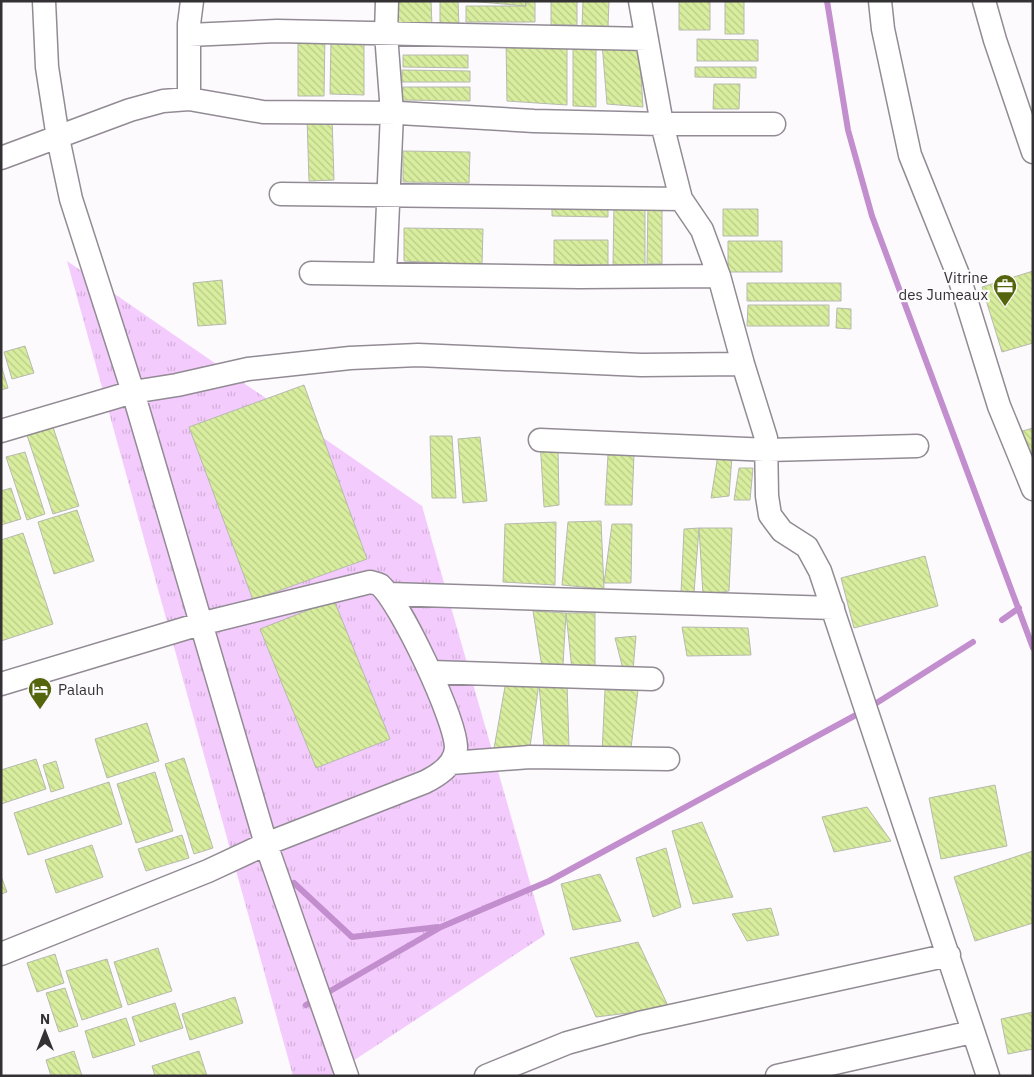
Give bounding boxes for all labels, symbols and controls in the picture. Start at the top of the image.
place label: Vitrine des Jumeaux [899,268,988,304]
office icon: Vitrine des Jumeaux [992,273,1018,307]
hotel icon: Palauh [27,676,53,710]
place label: Palauh [58,680,104,699]
north arrow [20,1007,70,1057]
text: N [40,1010,50,1028]

